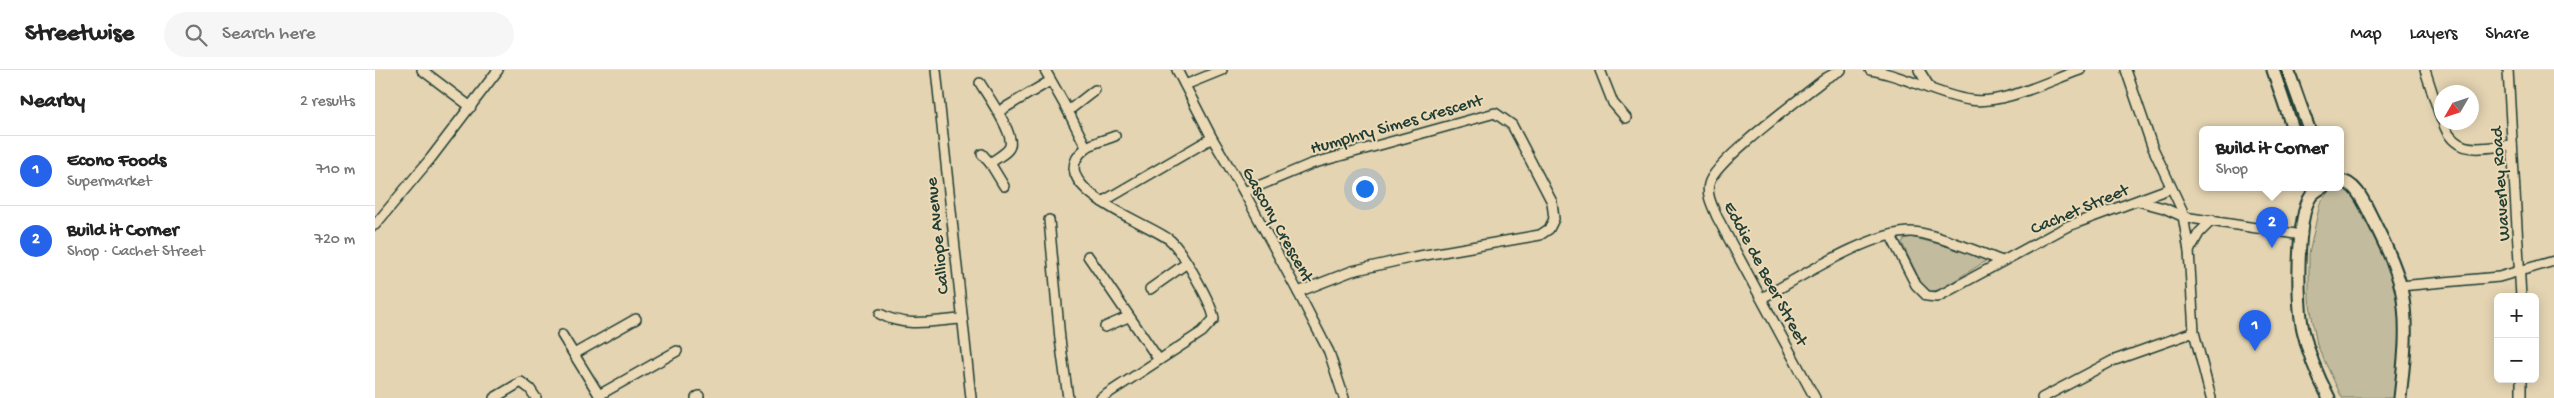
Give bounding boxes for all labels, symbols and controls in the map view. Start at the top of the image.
search box [164,12,514,57]
text: Streetwise [25,20,134,49]
icon: search [182,21,210,49]
text: Search here [222,23,316,46]
text: Map [2350,24,2382,45]
text: Layers [2410,24,2457,45]
text: Share [2485,24,2529,45]
north arrow [2434,85,2479,130]
text: Nearby [20,90,85,115]
street label: Humphry Simes Crescent [1308,90,1487,160]
text: 2 results [300,93,355,112]
street label: Waverley Road [2487,124,2516,242]
popup [2199,126,2344,191]
text: Build it Corner [2216,138,2327,161]
text: Econo Foods [67,150,166,173]
text: 1 [33,161,39,180]
text: 710 m [316,161,355,180]
text: Shop [2216,161,2248,180]
street label: Gascony Crescent [1236,164,1318,288]
text: Supermarket [67,173,152,192]
street label: Calliope Avenue [922,176,955,295]
your location [1352,176,1378,202]
street label: Cachet Street [2028,180,2134,240]
street label: Eddie de Beer Street [1718,198,1812,351]
pin: 2 [2256,207,2288,248]
text: Build it Corner [67,220,178,243]
text: 2 [32,231,40,250]
text: 720 m [315,231,355,250]
text: Shop · Cachet Street [67,243,205,262]
map controls [2494,293,2539,383]
button: + [2494,293,2539,338]
pin: 1 [2239,310,2271,351]
button: − [2494,338,2539,383]

